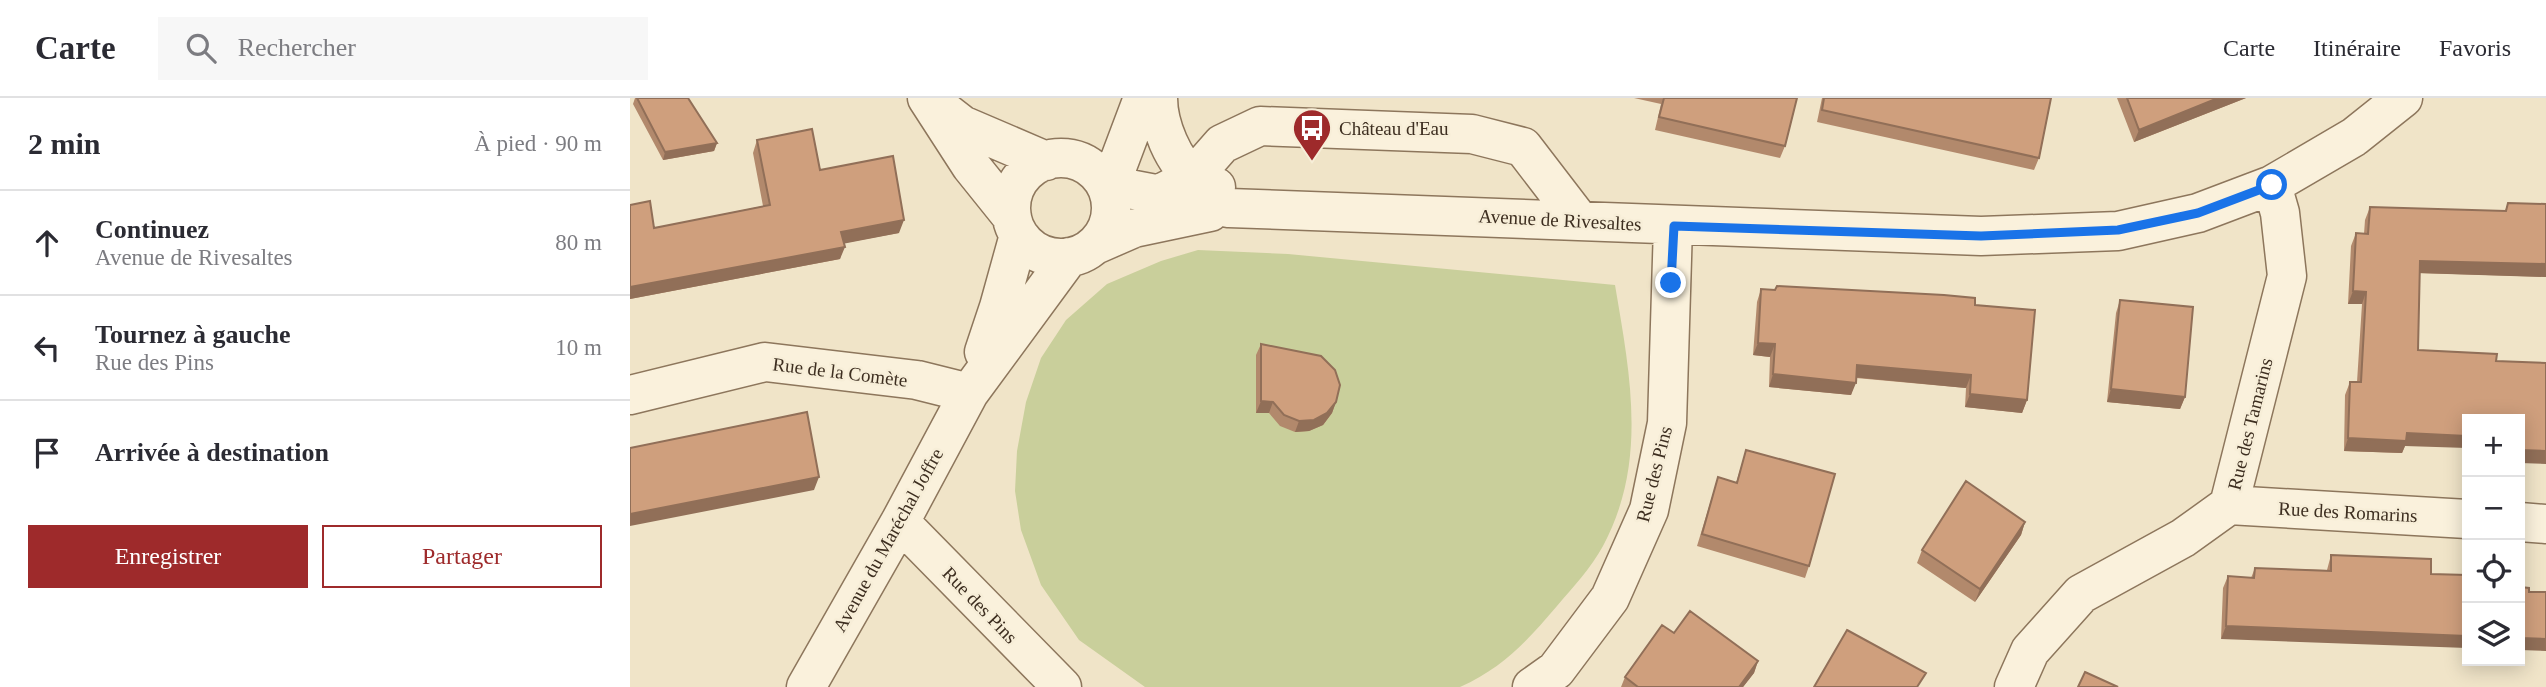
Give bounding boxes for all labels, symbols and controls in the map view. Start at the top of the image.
search box [158,17,648,80]
icon: search [182,29,220,67]
text: Carte [35,30,116,66]
text: Rechercher [238,33,356,62]
text: Carte [2223,35,2275,61]
text: Itinéraire [2313,35,2401,61]
text: Favoris [2439,35,2511,61]
bus stop icon: Château d'Eau [1291,107,1333,162]
place label: Château d'Eau [1339,118,1449,139]
text: 2 min [28,127,101,160]
text: À pied · 90 m [474,131,602,156]
route start [2256,169,2287,200]
street label: Avenue de Rivesaltes [1478,205,1642,235]
text: Continuez [95,215,209,244]
icon: ahead [28,224,66,262]
text: 80 m [555,230,602,255]
text: Avenue de Rivesaltes [95,245,293,270]
route end [1655,267,1686,298]
text: Tournez à gauche [95,320,291,349]
icon: left [28,329,66,367]
text: 10 m [555,335,602,360]
text: Rue des Pins [95,350,214,375]
street label: Rue de la Comète [771,353,909,391]
street label: Rue des Tamarins [2223,356,2277,492]
map controls [2462,414,2525,666]
button: + [2462,414,2525,477]
street label: Rue des Pins [1632,424,1676,524]
icon: arrive [28,434,66,472]
text: Arrivée à destination [95,438,329,467]
street label: Avenue du Maréchal Joffre [829,445,947,635]
button: − [2462,477,2525,540]
street label: Rue des Romarins [2278,498,2418,526]
button: Enregistrer [28,525,308,588]
button: Partager [322,525,602,588]
button: locate [2462,540,2525,603]
street label: Rue des Pins [938,562,1022,648]
button: layers [2462,603,2525,666]

